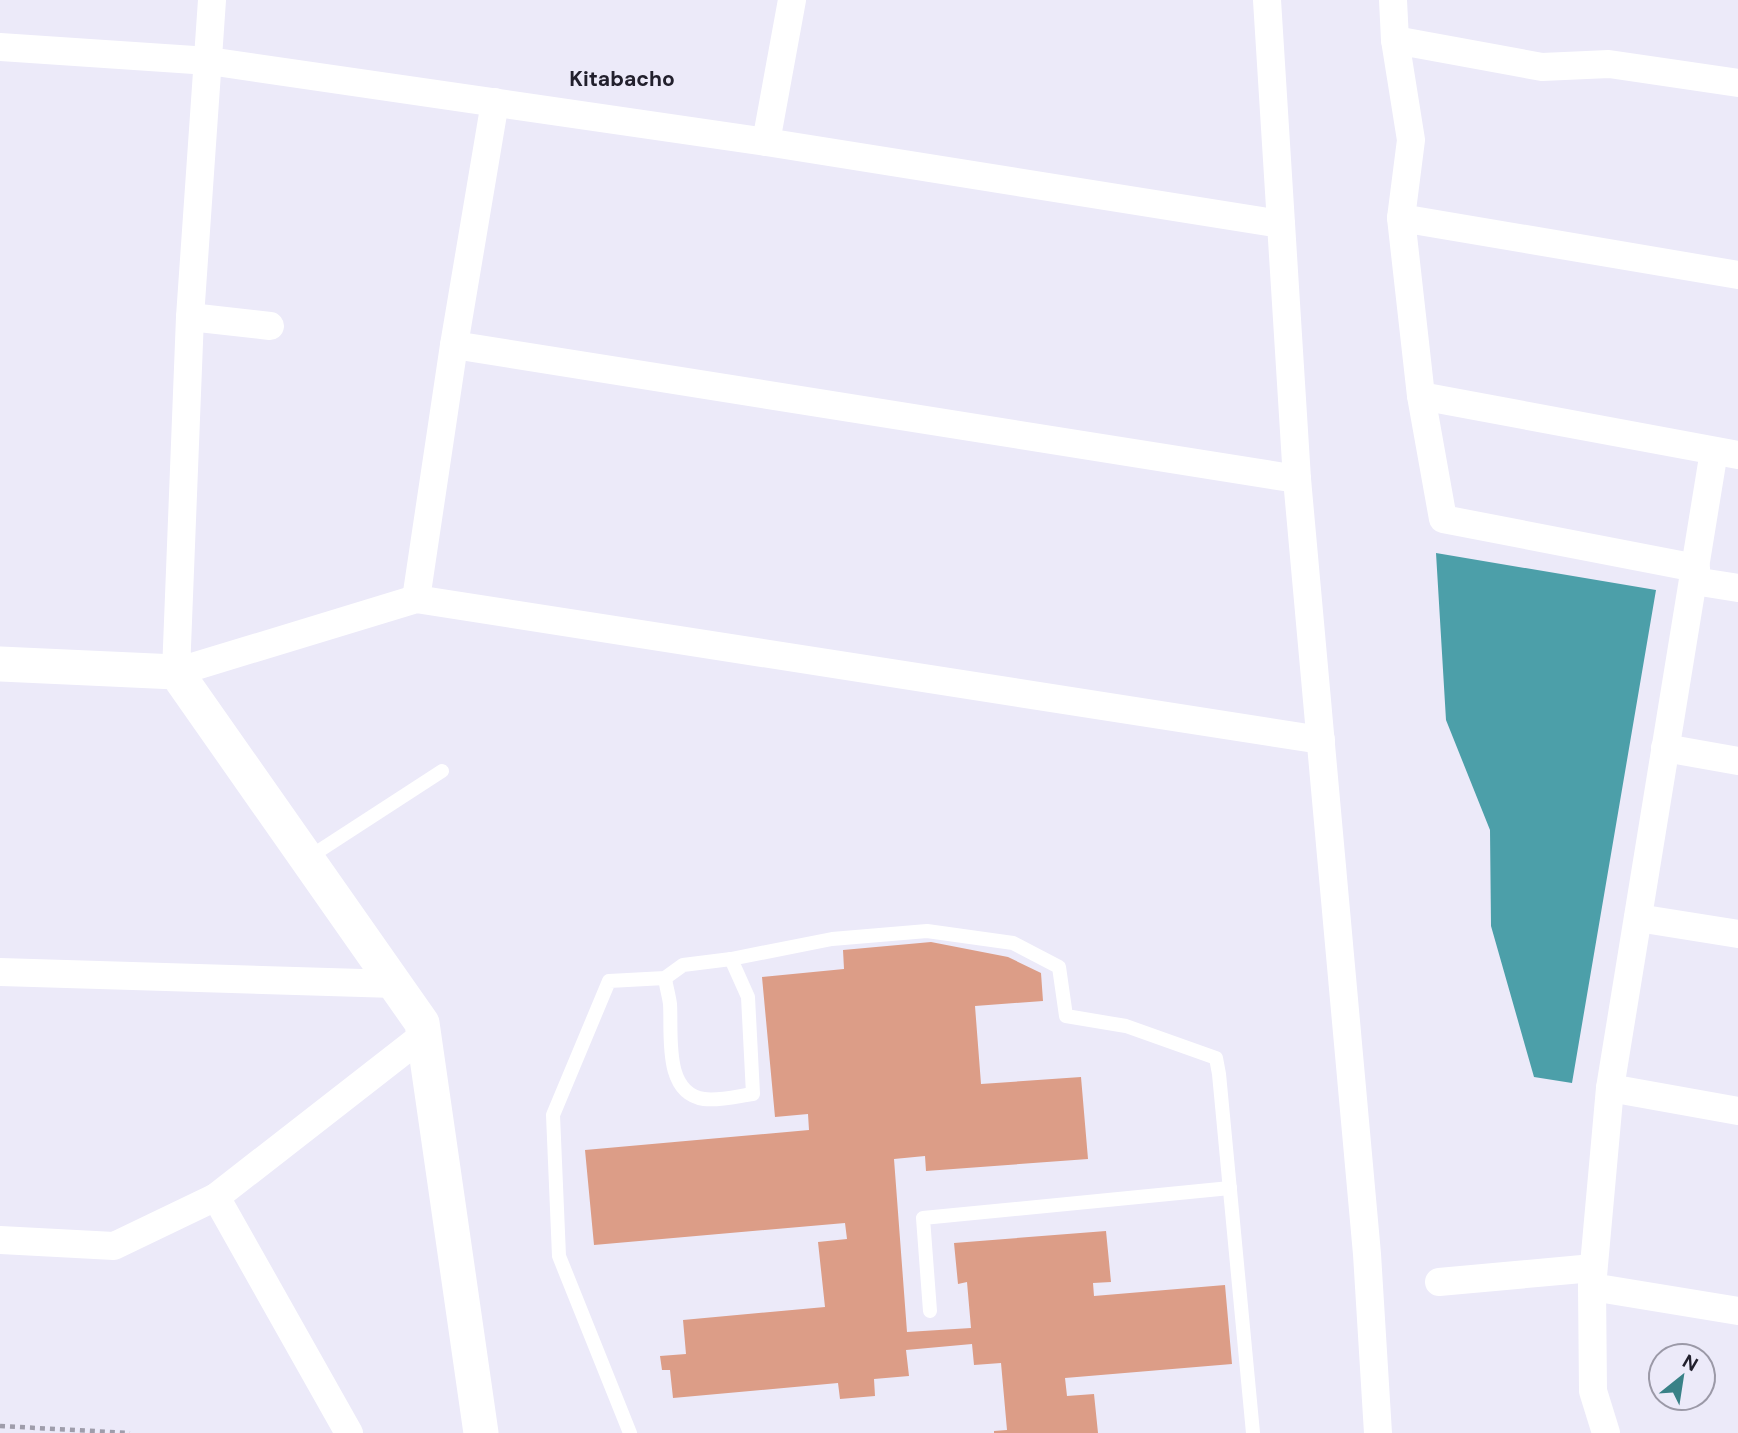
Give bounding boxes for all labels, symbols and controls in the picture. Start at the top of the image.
district label: Kitabacho [569,65,675,93]
north arrow [1647,1342,1717,1412]
text: N [1678,1348,1703,1377]

